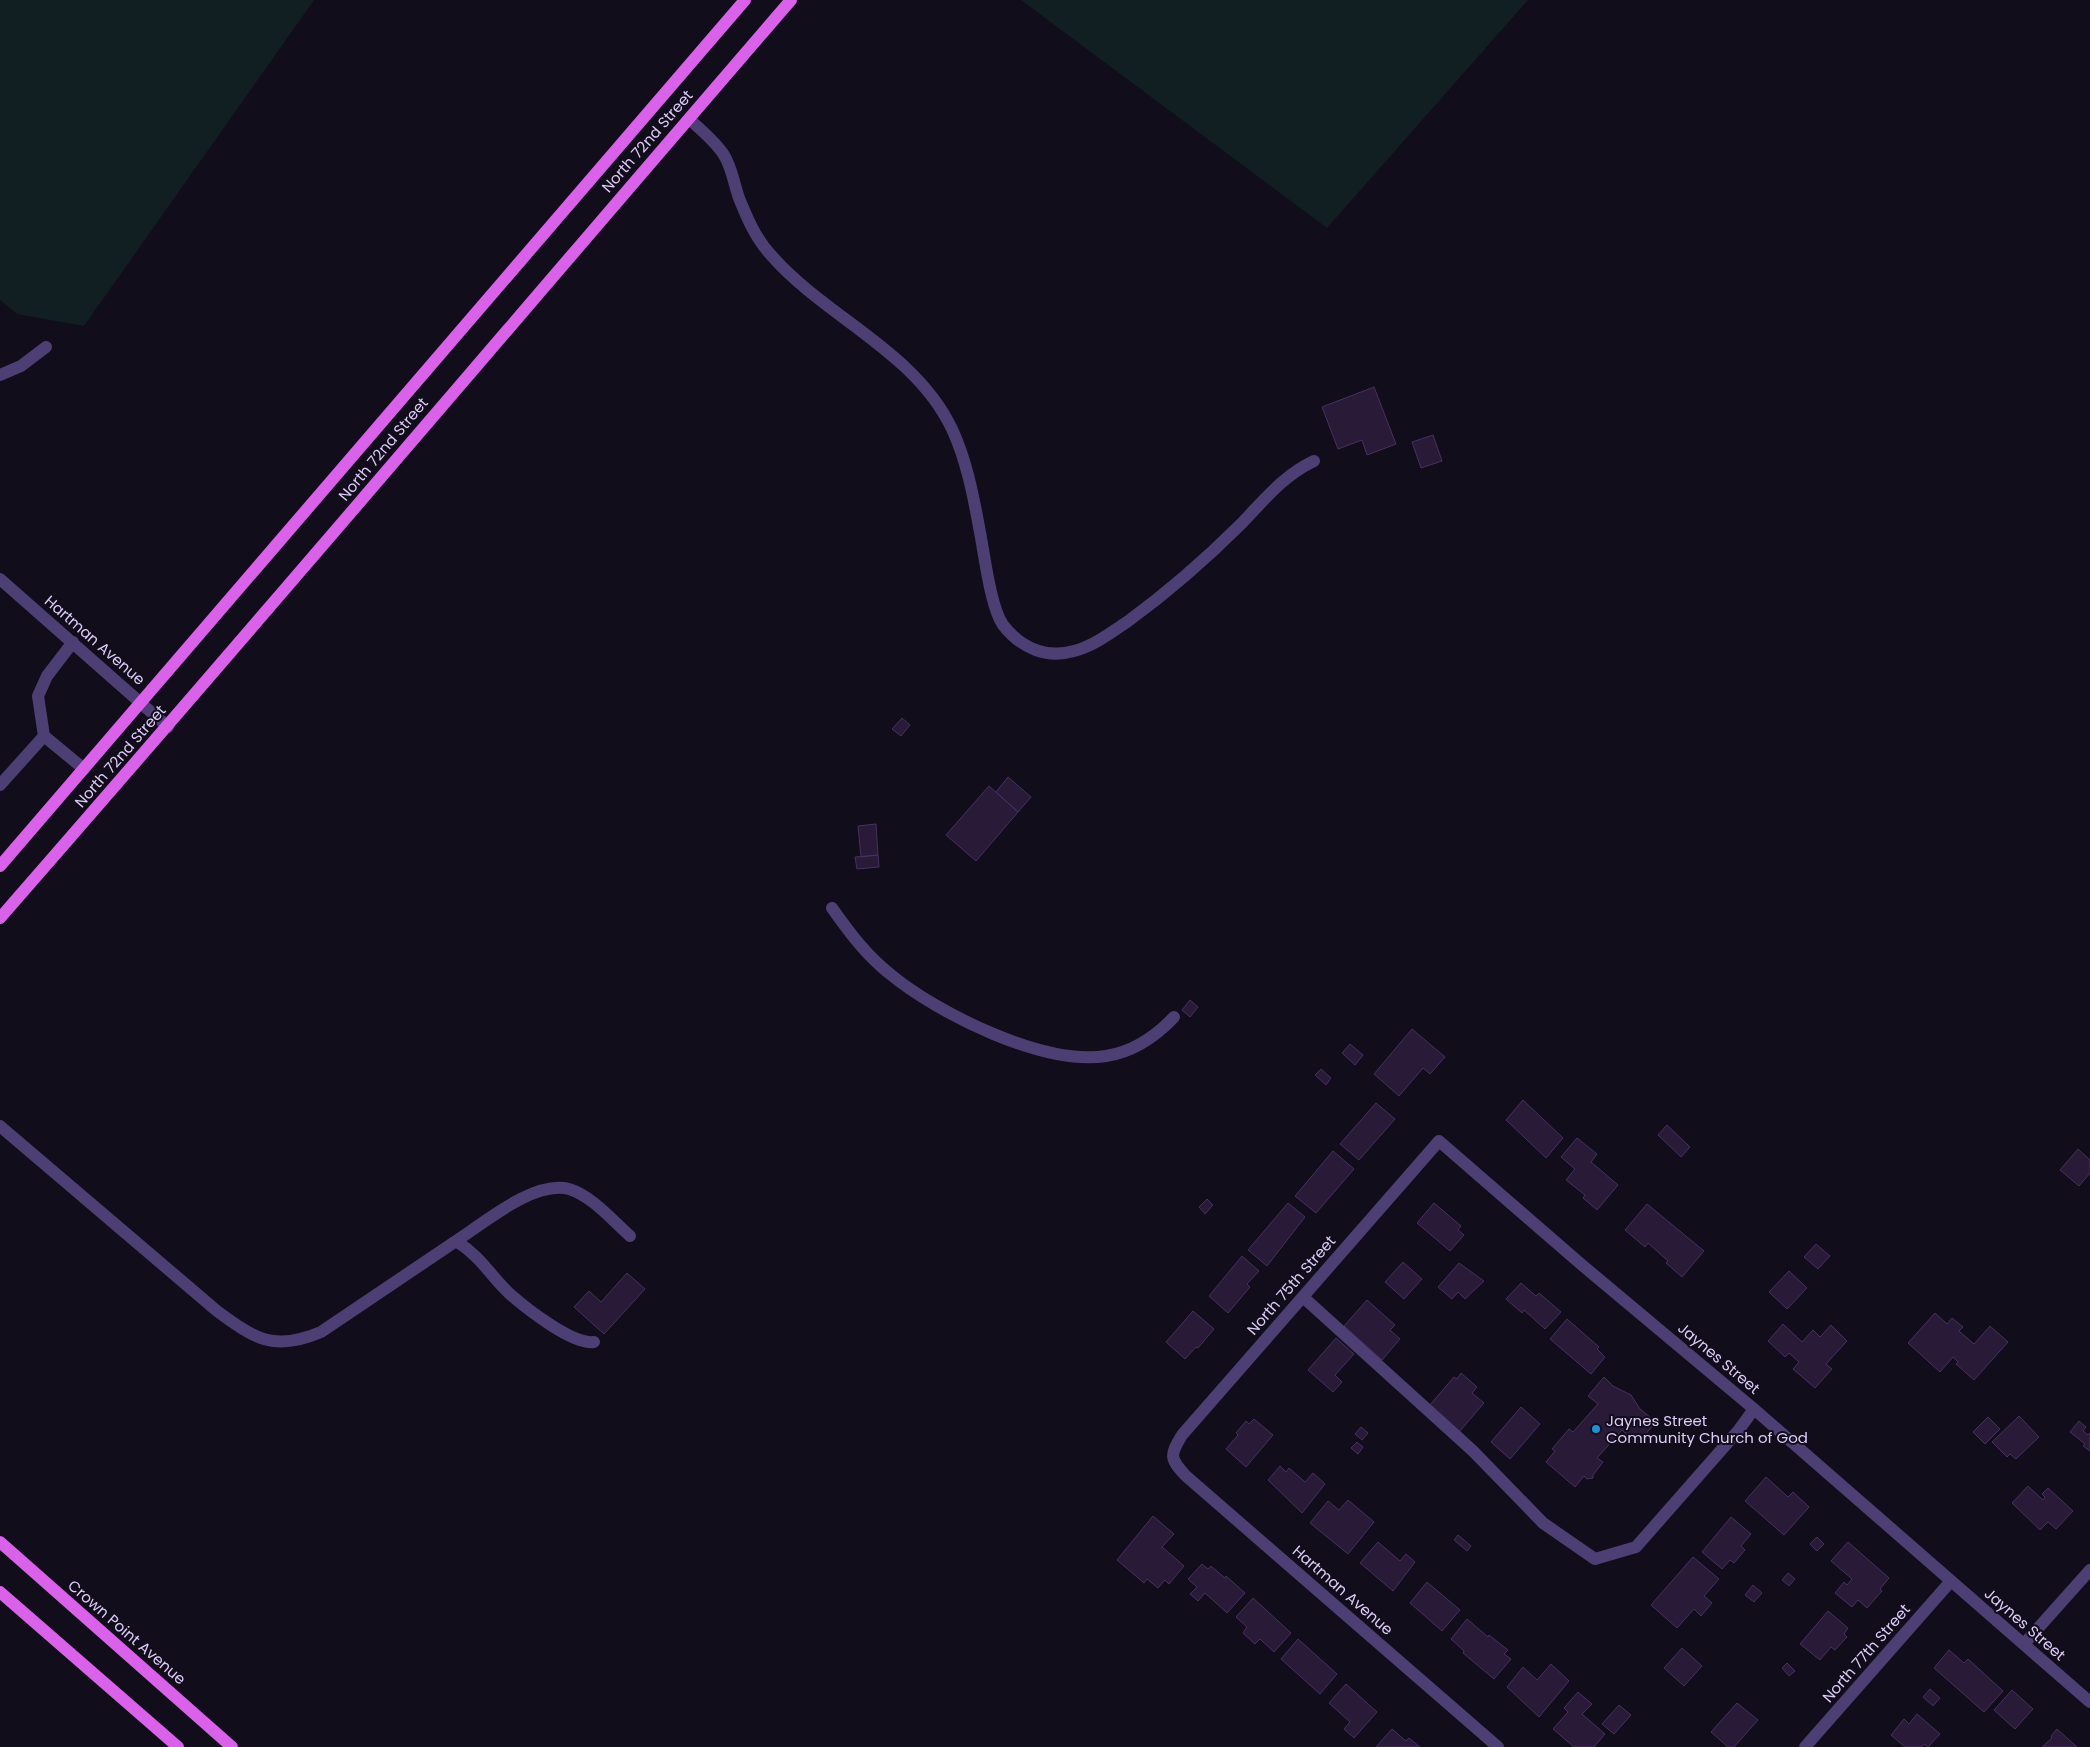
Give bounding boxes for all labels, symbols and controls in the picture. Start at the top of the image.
street label: North 72nd Street [597,85,697,197]
street label: North 72nd Street [333,393,433,505]
street label: Hartman Avenue [40,590,150,690]
street label: North 72nd Street [70,700,170,812]
street label: North 75th Street [1242,1231,1340,1339]
street label: Jaynes Street [1673,1317,1765,1399]
place label: Jaynes Street Community Church of God [1606,1410,1808,1448]
marker: Jaynes Street Community Church of God [1590,1423,1602,1435]
street label: Hartman Avenue [1288,1540,1398,1640]
street label: Crown Point Avenue [63,1575,191,1689]
street label: Jaynes Street [1980,1583,2070,1665]
street label: North 77th Street [1817,1599,1915,1707]

